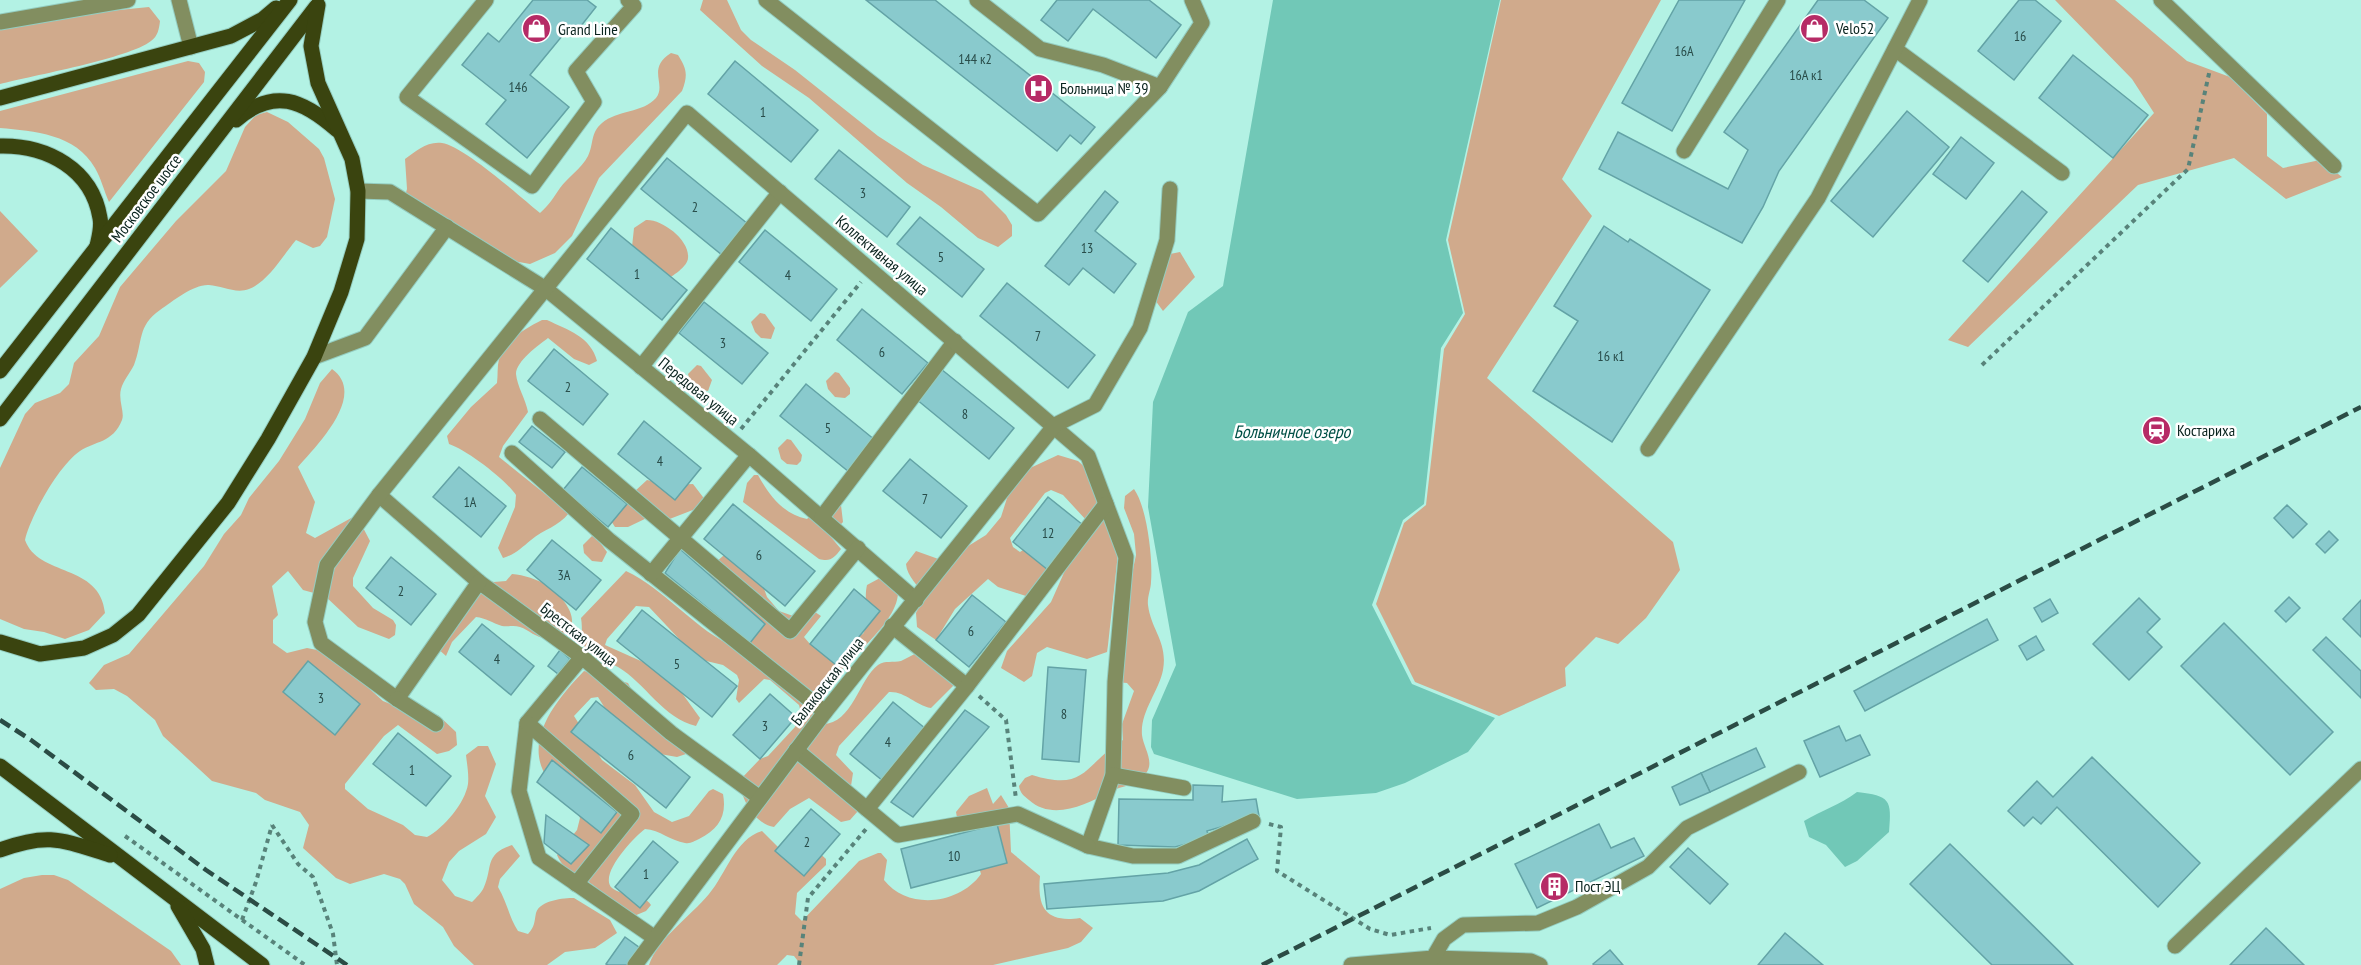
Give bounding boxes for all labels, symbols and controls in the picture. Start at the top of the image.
shop icon: Velo52 [1799,12,1831,44]
shop icon: Grand Line [521,13,553,45]
place label: Velo52 [1835,18,1874,38]
place label: Grand Line [558,19,618,39]
house number: 16 [2014,27,2026,45]
house number: 16А [1674,42,1694,60]
house number: 144 к2 [958,50,992,68]
house number: 16А к1 [1789,66,1823,84]
hospital icon: Больница № 39 [1023,72,1055,104]
house number: 146 [509,78,527,96]
place label: Больница № 39 [1060,78,1148,98]
house number: 1 [760,103,766,121]
street label: Московское шоссе [106,150,186,246]
house number: 3 [860,184,866,202]
house number: 2 [692,198,698,216]
street label: Коллективная улица [832,211,932,299]
house number: 13 [1081,239,1093,257]
house number: 5 [938,248,944,266]
house number: 1 [634,265,640,283]
house number: 4 [785,266,792,284]
house number: 7 [1035,327,1041,345]
house number: 3 [720,334,726,352]
house number: 6 [879,343,885,361]
house number: 16 к1 [1597,347,1625,365]
street label: Передовая улица [655,353,743,429]
house number: 2 [565,378,571,396]
house number: 8 [962,405,968,423]
station icon: Костариха [2140,414,2172,446]
house number: 5 [825,419,831,437]
water label: Больничное озеро [1234,420,1352,443]
place label: Костариха [2177,420,2235,440]
house number: 4 [657,452,664,470]
house number: 7 [922,490,928,508]
house number: 1А [464,493,477,511]
house number: 12 [1042,524,1054,542]
house number: 6 [756,546,762,564]
house number: 3А [558,566,571,584]
house number: 2 [398,582,404,600]
street label: Брестская улица [537,598,621,670]
house number: 6 [968,622,974,640]
street label: Балаковская улица [786,633,868,729]
house number: 4 [494,650,501,668]
house number: 5 [674,655,680,673]
house number: 3 [318,689,324,707]
house number: 8 [1061,705,1067,723]
house number: 3 [762,717,768,735]
house number: 4 [885,733,892,751]
house number: 6 [628,746,634,764]
house number: 1 [409,761,415,779]
house number: 2 [804,833,810,851]
house number: 10 [948,847,960,865]
house number: 1 [643,865,649,883]
building icon: Пост ЭЦ [1538,870,1570,902]
place label: Пост ЭЦ [1575,876,1620,896]

